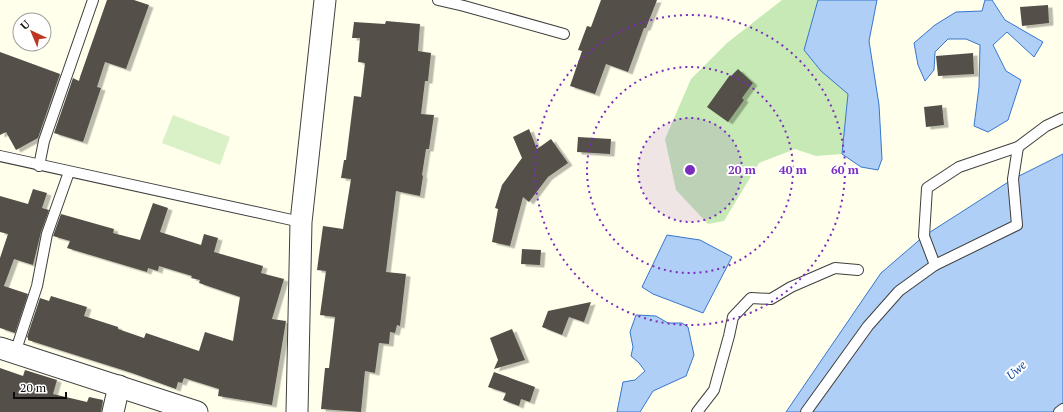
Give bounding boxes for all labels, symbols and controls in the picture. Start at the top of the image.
north arrow [12,12,52,52]
text: U [17,17,33,33]
text: 20 m [728,162,756,177]
text: 40 m [779,162,807,177]
text: 60 m [831,162,859,177]
centre of rings [683,163,697,177]
water label: Uwe [1003,357,1029,383]
scale bar [14,374,66,400]
text: 20 m [20,380,47,395]

